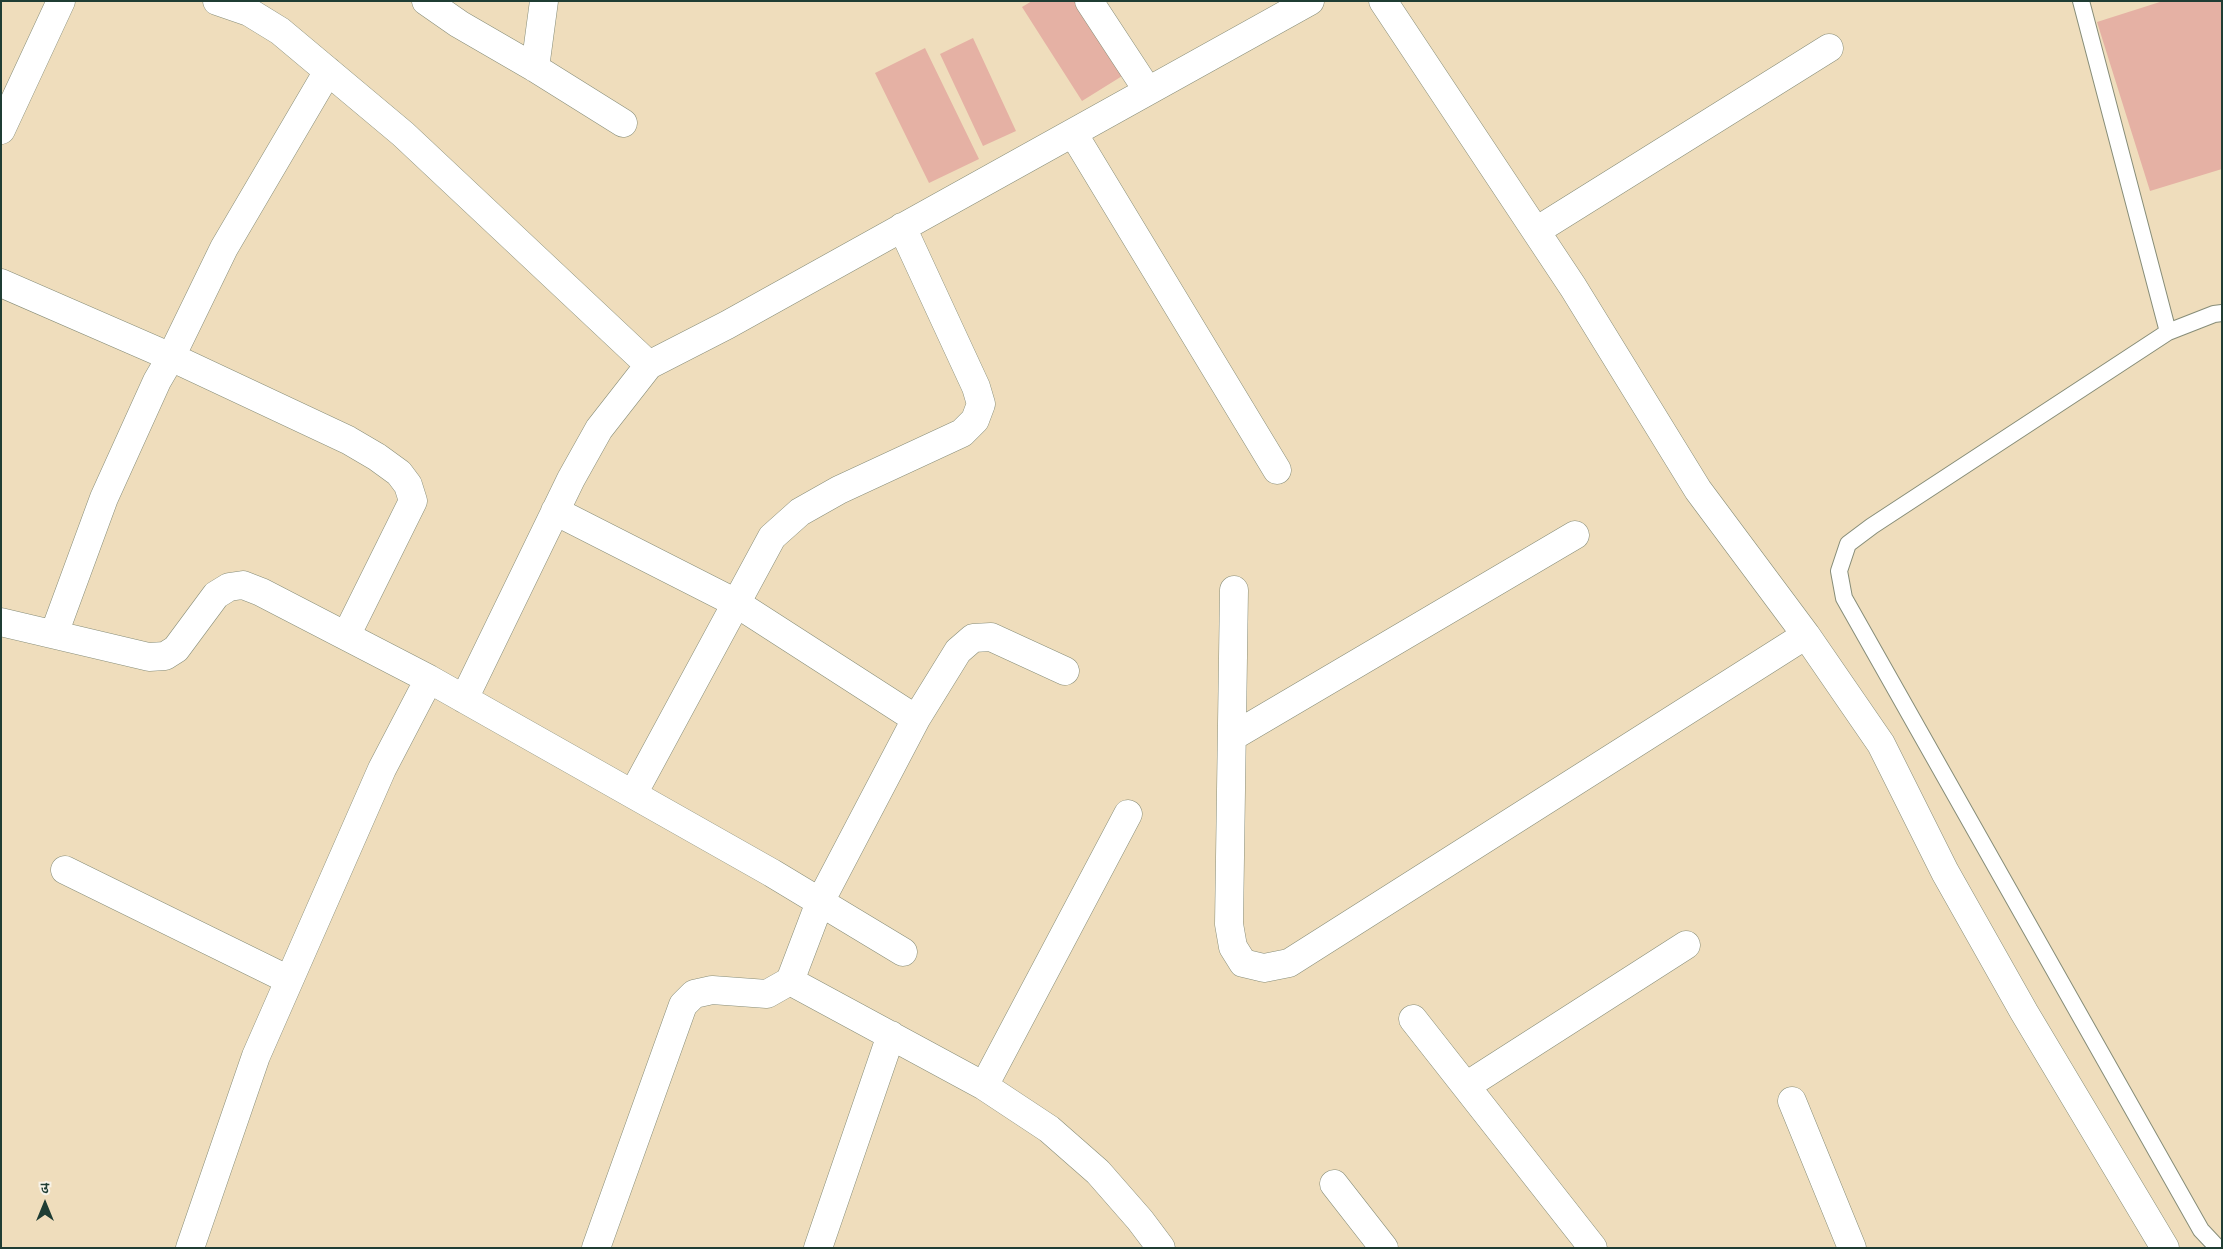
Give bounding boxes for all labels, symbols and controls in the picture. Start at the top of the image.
north arrow [20,1179,70,1229]
text: उ [41,1179,49,1199]

